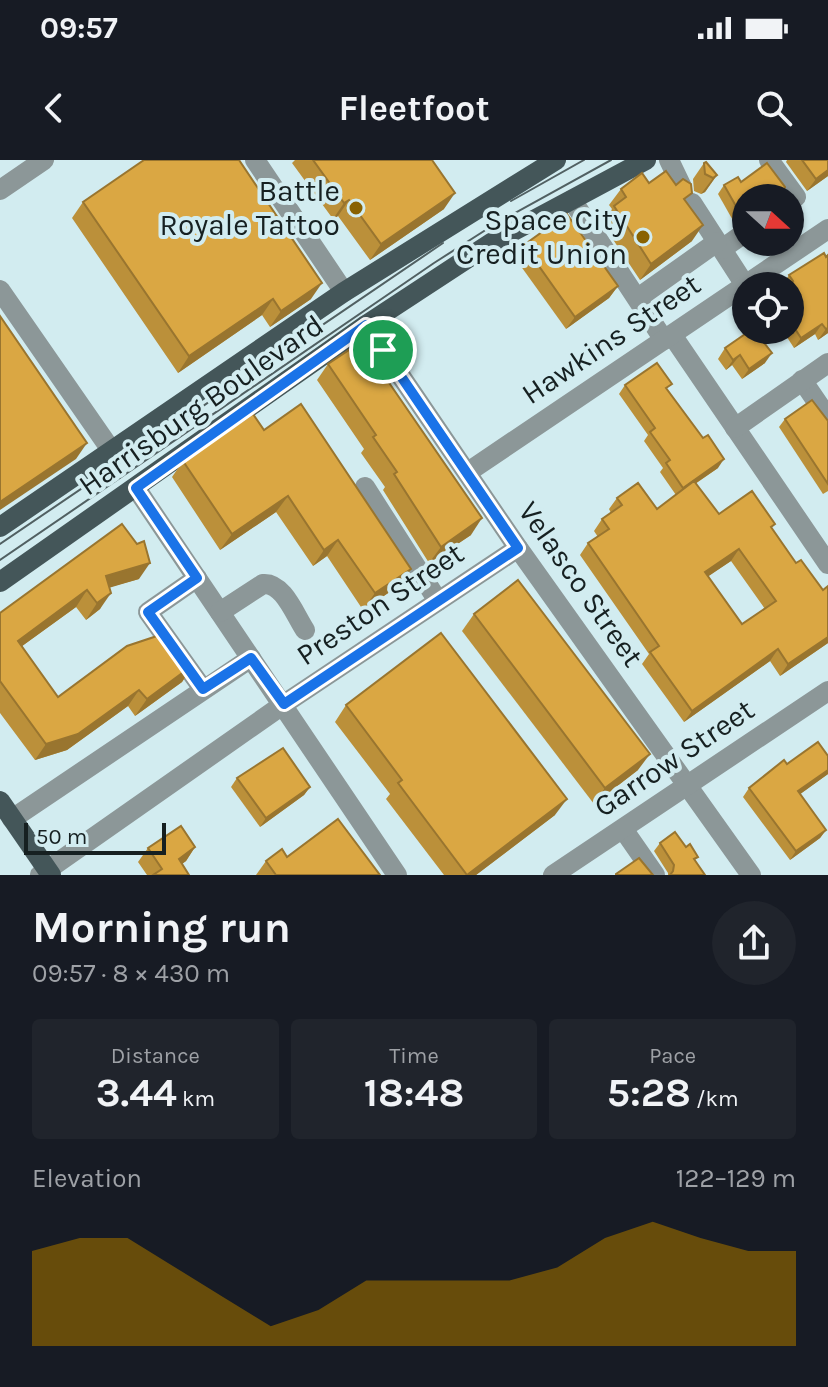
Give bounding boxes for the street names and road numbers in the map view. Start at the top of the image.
street label: Hawkins Street [515,266,707,412]
street label: Harrisburg Boulevard [72,307,330,503]
street label: Velasco Street [511,494,651,674]
street label: Preston Street [290,535,470,673]
street label: Garrow Street [587,691,761,825]

